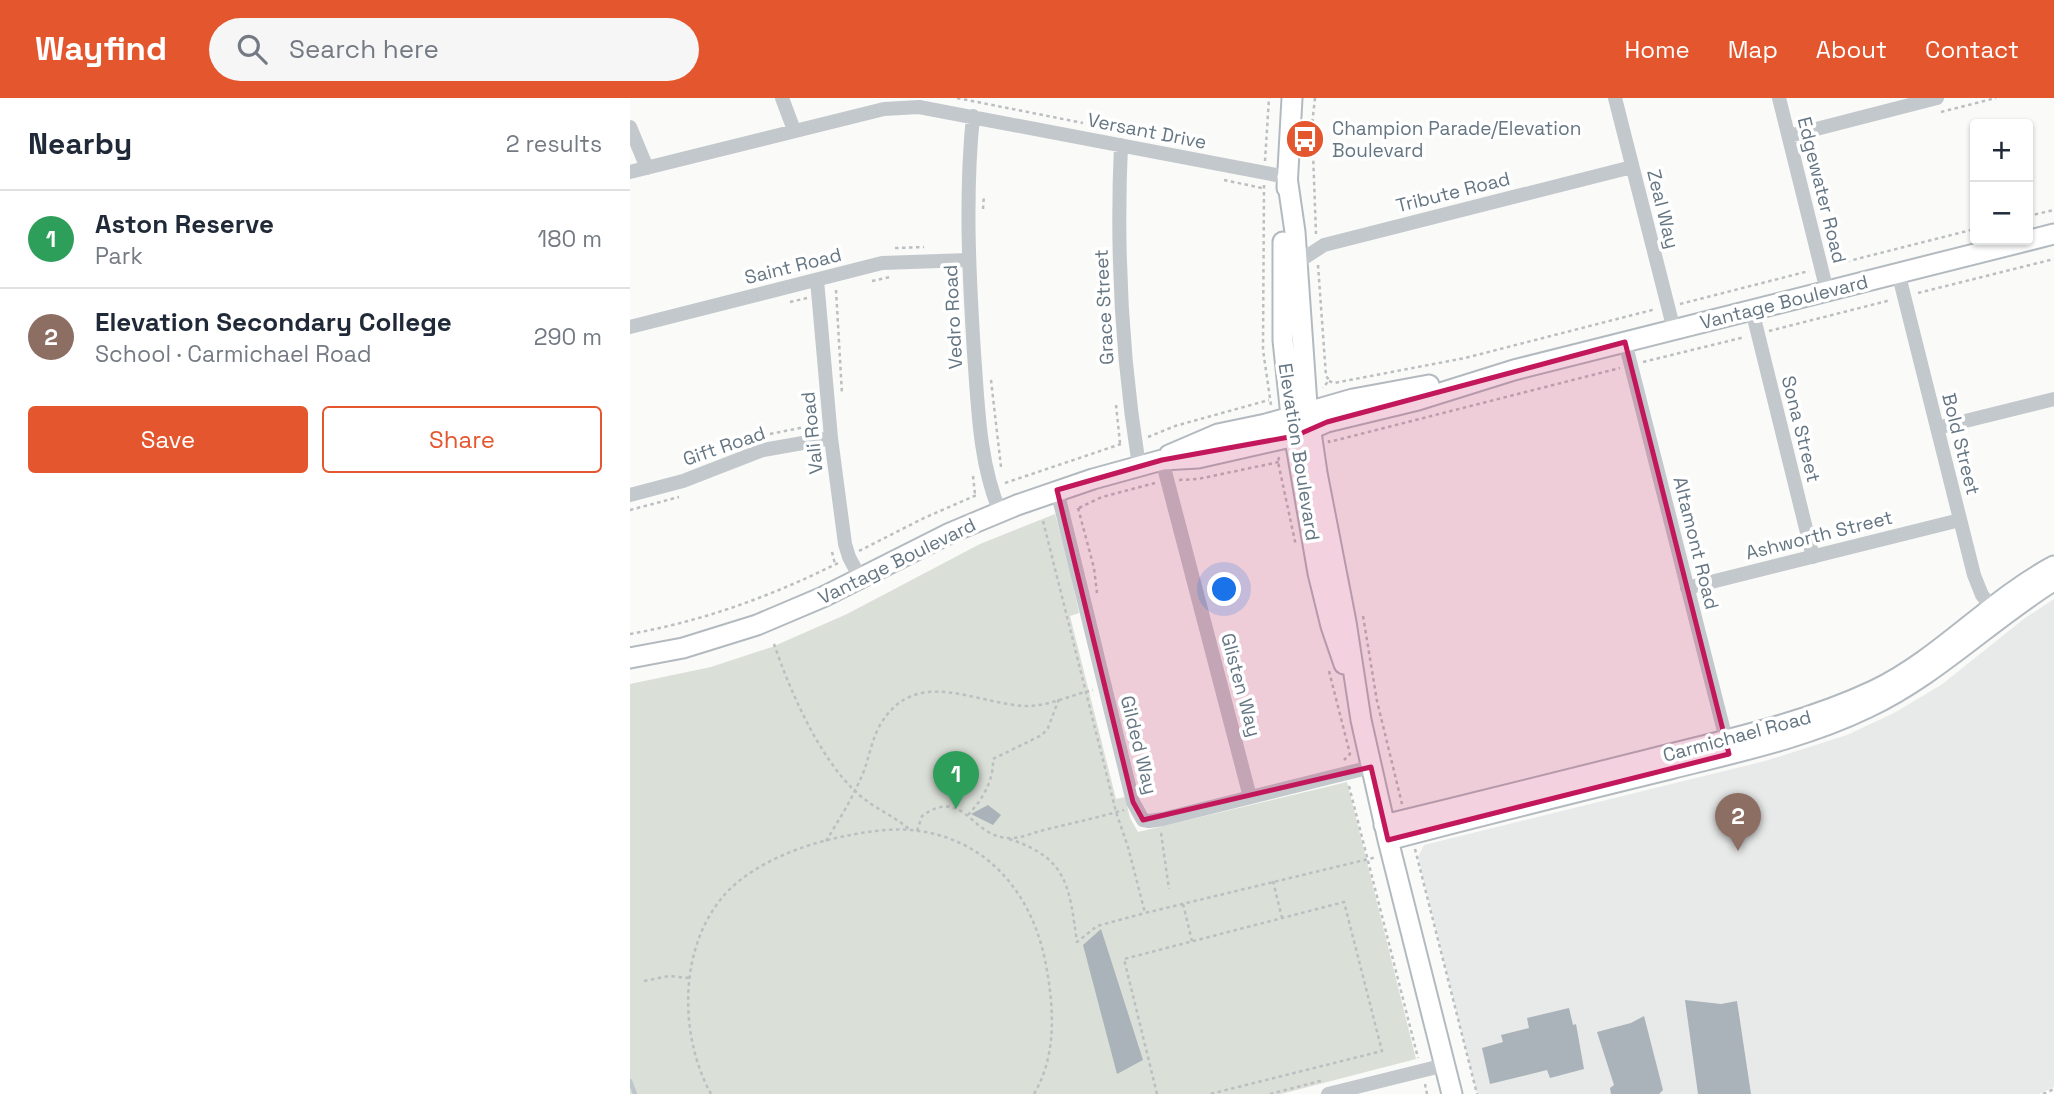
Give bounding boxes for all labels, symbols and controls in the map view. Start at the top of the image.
search box [209,18,699,81]
text: Wayfind [35,28,167,70]
icon: search [233,30,271,68]
text: Search here [289,32,439,66]
text: Home [1624,34,1690,65]
text: Map [1728,34,1778,65]
text: About [1816,34,1887,65]
text: Contact [1925,34,2019,65]
street label: Versant Drive [1085,107,1209,155]
street label: Edgewater Road [1792,114,1852,266]
place label: Champion Parade/Elevation Boulevard [1332,116,1581,163]
bus stop icon: Champion Parade/Elevation Boulevard [1284,118,1326,160]
map controls [1970,119,2033,245]
button: + [1970,119,2033,182]
text: Nearby [28,124,132,163]
text: 2 results [506,129,602,159]
street label: Tribute Road [1393,166,1513,218]
street label: Zeal Way [1641,167,1685,251]
button: − [1970,182,2033,245]
text: Aston Reserve [95,207,274,241]
text: 1 [46,224,56,254]
text: 180 m [538,224,602,254]
text: Park [95,241,143,271]
street label: Saint Road [742,242,844,290]
street label: Grace Street [1088,249,1120,365]
street label: Vedro Road [938,264,968,370]
street label: Vantage Boulevard [1697,269,1871,335]
text: Elevation Secondary College [95,305,452,339]
text: 2 [44,322,58,352]
text: 290 m [534,322,602,352]
text: School · Carmichael Road [95,339,372,369]
street label: Elevation Boulevard [1273,361,1325,543]
street label: Sona Street [1776,373,1826,485]
street label: Vali Road [795,390,829,476]
street label: Bold Street [1936,390,1986,498]
button: Save [28,406,308,473]
button: Share [322,406,602,473]
street label: Gift Road [679,420,769,472]
street label: Altamont Road [1667,474,1725,612]
street label: Ashworth Street [1743,505,1895,565]
street label: Vantage Boulevard [814,512,980,610]
your location [1207,572,1241,606]
street label: Glisten Way [1215,630,1267,740]
street label: Gilded Way [1115,693,1163,797]
street label: Carmichael Road [1660,704,1814,768]
pin: 1 [933,751,979,809]
pin: 2 [1715,793,1761,851]

